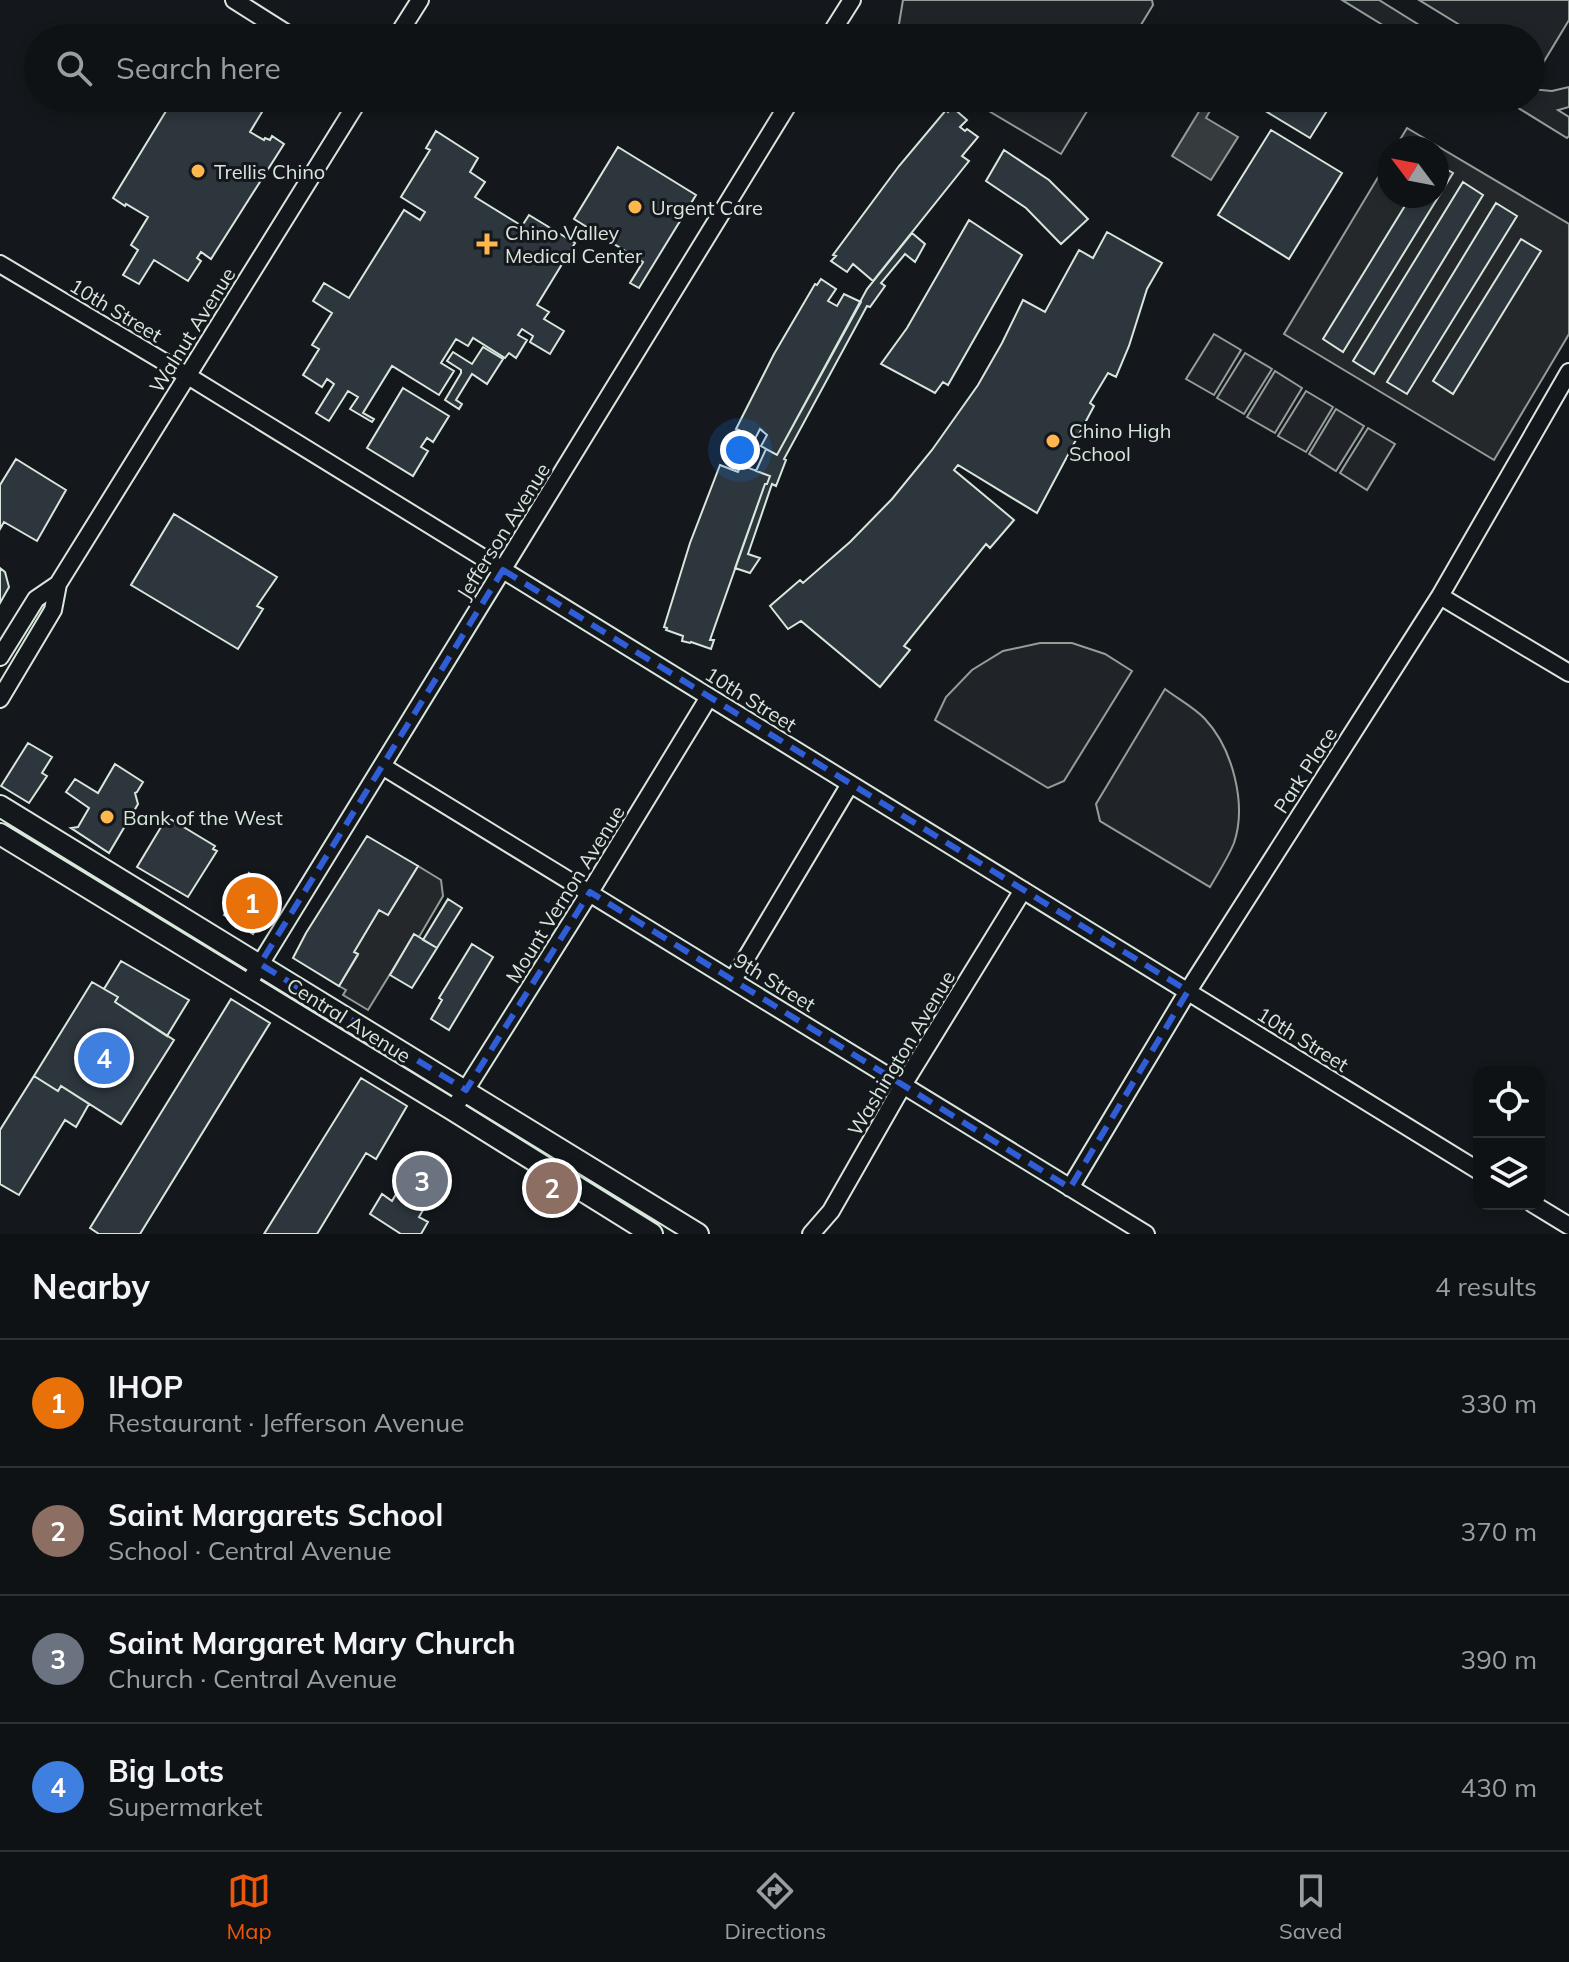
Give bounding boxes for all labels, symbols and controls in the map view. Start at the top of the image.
search box [24,24,1545,112]
icon: search [52,46,96,90]
text: Search here [116,49,281,87]
north arrow [1377,136,1449,208]
place label: Trellis Chino [214,159,325,184]
marker: Trellis Chino [189,162,207,180]
place label: Urgent Care [651,195,763,220]
marker: Urgent Care [626,198,644,216]
place label: Chino Valley Medical Center [505,220,643,268]
marker: Chino Valley Medical Center [476,233,498,255]
street label: Walnut Avenue [144,263,240,397]
street label: 10th Street [65,273,167,347]
place label: Chino High School [1069,418,1171,466]
your location [720,430,760,470]
marker: Chino High School [1044,432,1062,450]
street label: Jefferson Avenue [451,458,555,604]
street label: 10th Street [701,661,801,737]
street label: Park Place [1268,722,1342,818]
street label: Mount Vernon Avenue [500,801,630,987]
place label: Bank of the West [123,805,283,830]
marker: Bank of the West [98,808,116,826]
pin: 1 [226,873,278,933]
street label: 9th Street [730,947,820,1017]
street label: Washington Avenue [842,966,960,1140]
street label: Central Avenue [282,972,416,1068]
street label: 10th Street [1253,1001,1353,1077]
pin: 4 [78,1028,130,1088]
map controls [1473,1066,1545,1210]
button: locate [1473,1066,1545,1138]
button: layers [1473,1138,1545,1210]
pin: 3 [396,1151,448,1211]
pin: 2 [526,1158,578,1218]
text: Nearby [32,1265,150,1308]
text: 4 results [1435,1270,1537,1303]
text: IHOP [108,1368,183,1406]
text: 1 [50,1387,66,1420]
text: 330 m [1461,1387,1537,1420]
text: Restaurant · Jefferson Avenue [108,1406,464,1439]
text: Saint Margarets School [108,1496,443,1534]
text: 2 [50,1515,66,1548]
text: 370 m [1461,1515,1537,1548]
text: School · Central Avenue [108,1534,392,1567]
text: Saint Margaret Mary Church [108,1624,516,1662]
text: 3 [50,1643,66,1676]
text: 390 m [1461,1643,1537,1676]
text: Church · Central Avenue [108,1662,397,1695]
text: Big Lots [108,1752,224,1790]
text: 4 [50,1771,66,1804]
text: 430 m [1461,1771,1537,1804]
text: Supermarket [108,1790,263,1823]
tab: Map [226,1869,272,1945]
tab: Directions [725,1869,826,1945]
tab: Saved [1279,1869,1343,1945]

